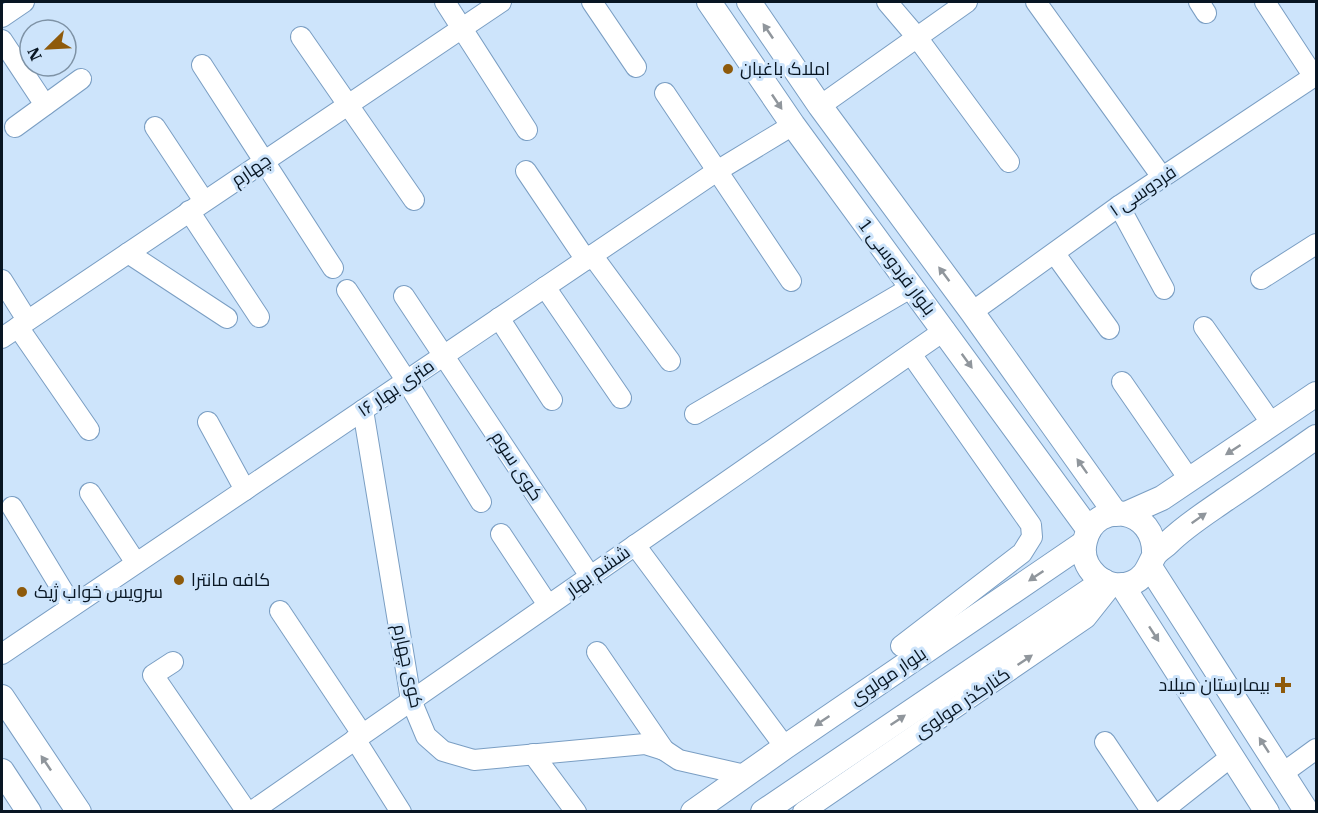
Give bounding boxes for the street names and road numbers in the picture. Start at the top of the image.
street label: چهارم [226,148,276,192]
street label: فردوسی ۱ [1105,160,1180,221]
street label: بلوار فردوسی 1 [854,214,941,320]
street label: ۱۶ متری بهار [353,354,438,422]
street label: کوی سوم [486,427,548,505]
street label: ششم بهار [560,540,635,602]
street label: کوی چهارم [387,622,429,710]
street label: بلوار مولوی [845,641,931,710]
street label: کنارگذر مولوی [909,662,1014,743]

